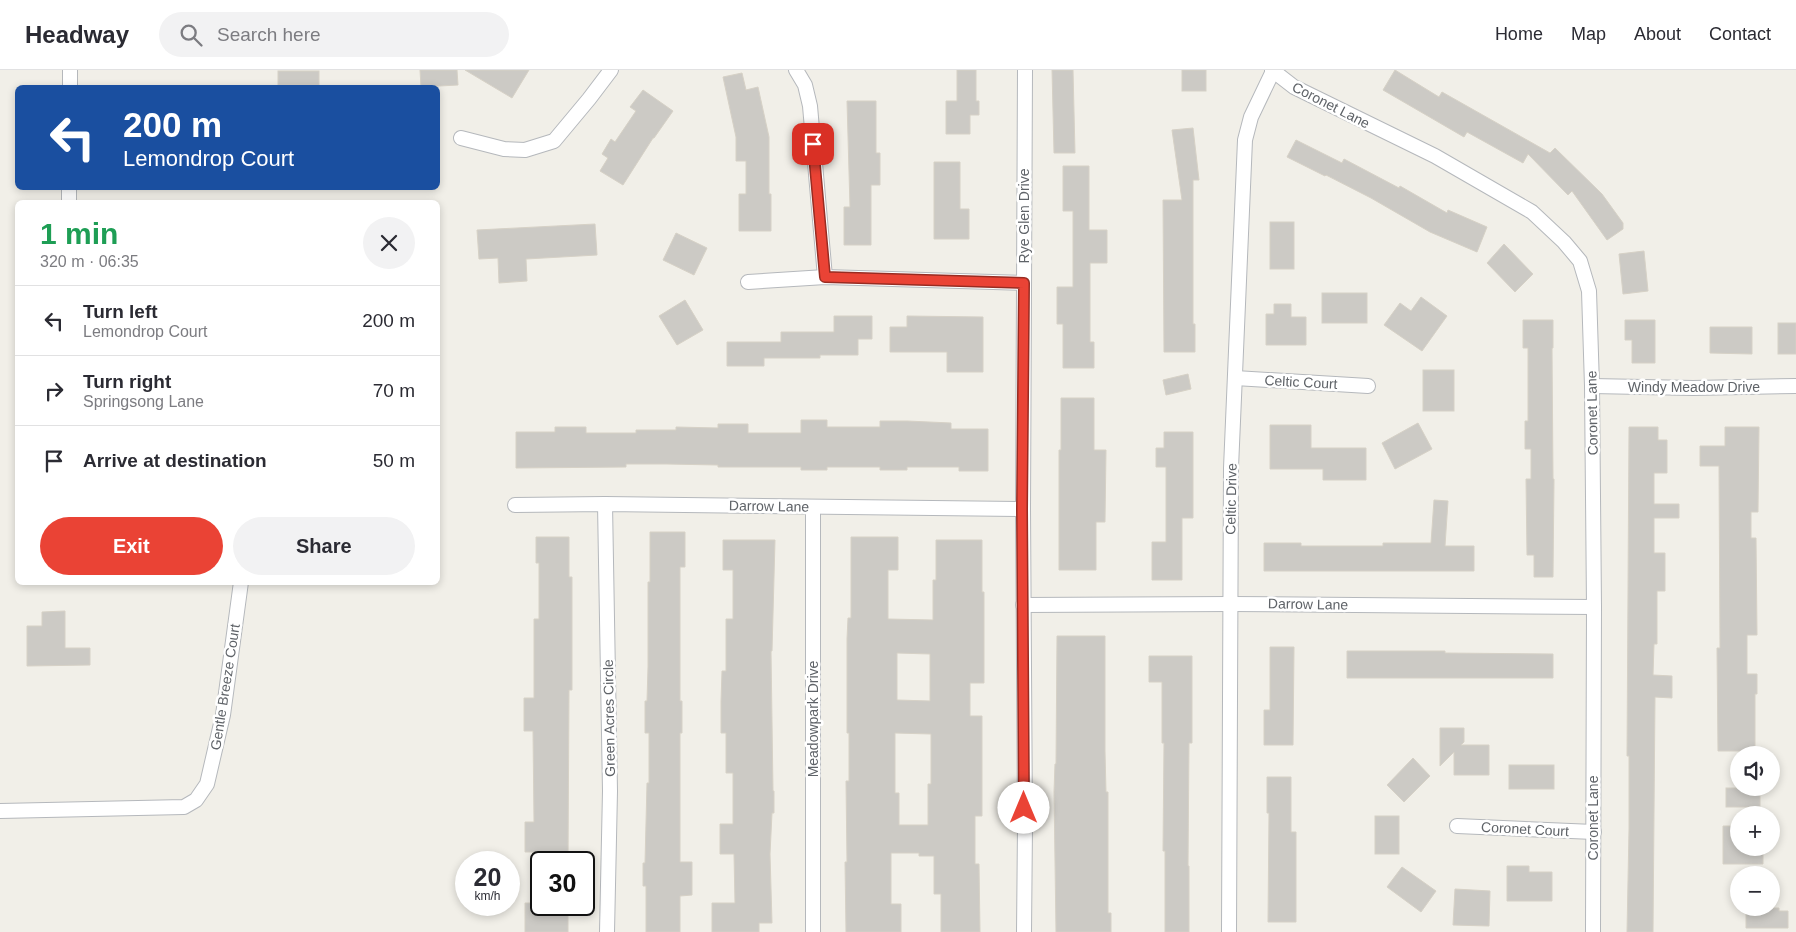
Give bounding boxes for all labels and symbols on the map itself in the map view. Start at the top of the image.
street label: Coronet Lane [1290,79,1373,131]
pin [792,123,834,165]
street label: Rye Glen Drive [1016,168,1032,263]
street label: Coronet Lane [1583,370,1601,456]
street label: Celtic Court [1264,372,1338,392]
street label: Windy Meadow Drive [1628,379,1760,395]
street label: Celtic Drive [1222,463,1240,535]
street label: Darrow Lane [729,497,809,515]
street label: Darrow Lane [1268,595,1348,613]
street label: Gentle Breeze Court [207,623,243,751]
street label: Green Acres Circle [600,659,618,777]
street label: Meadowpark Drive [805,660,821,777]
street label: Coronet Lane [1585,775,1601,860]
position arrow [997,781,1049,833]
street label: Coronet Court [1481,819,1569,839]
speed limit sign: 30 [530,851,595,916]

